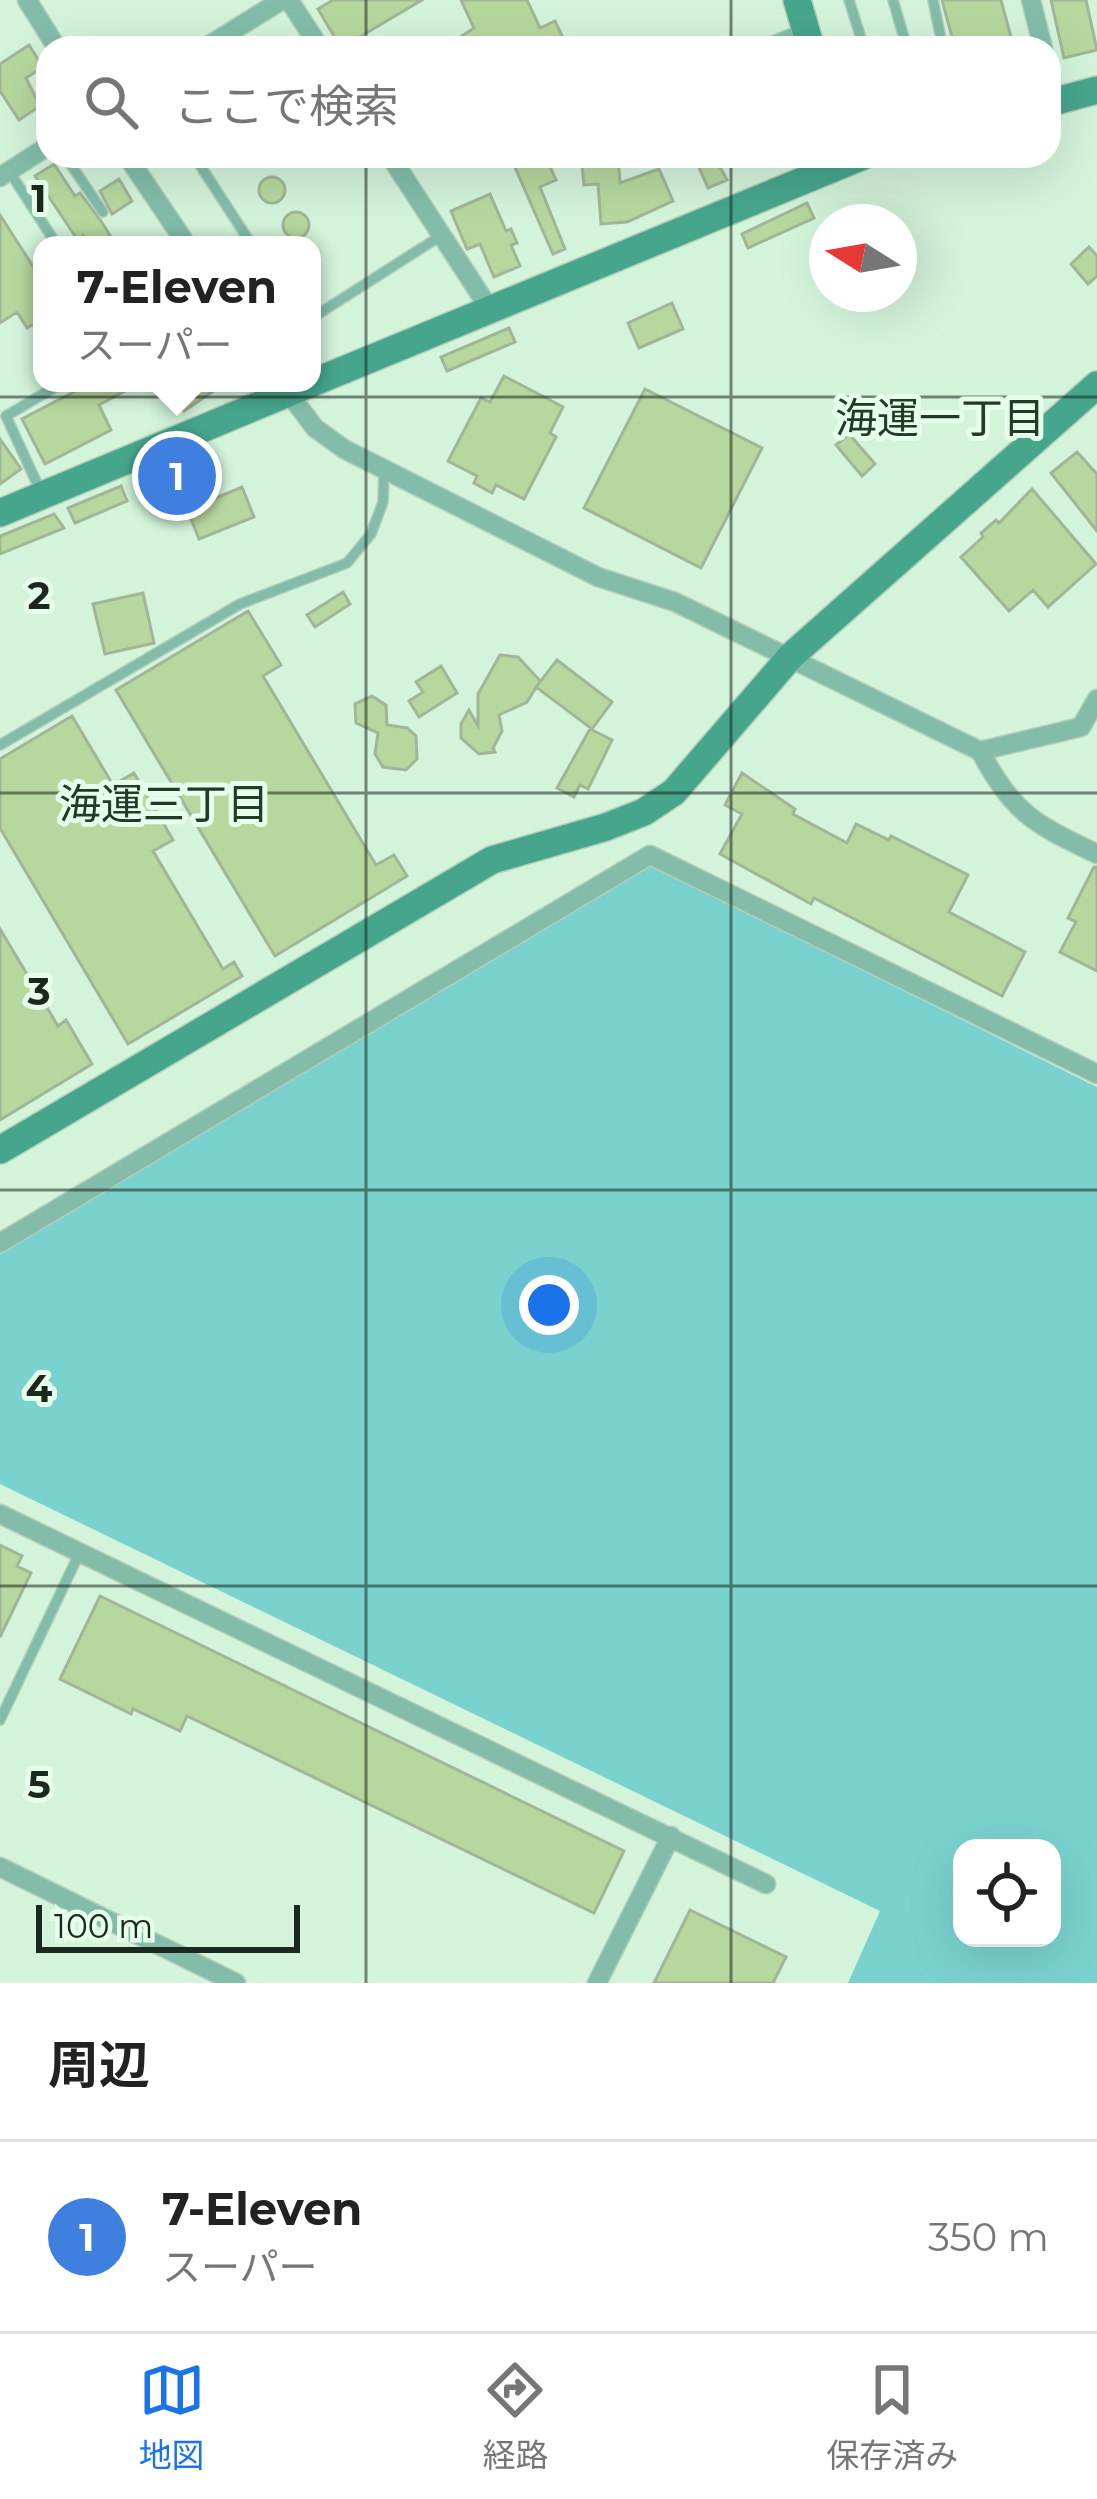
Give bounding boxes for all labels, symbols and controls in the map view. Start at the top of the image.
search box [36,36,1061,168]
icon: search [78,69,144,135]
text: ここで検索 [174,78,399,133]
text: 1 [31,174,47,222]
north arrow [809,204,917,312]
popup [33,236,321,392]
text: 7-Eleven [77,259,277,314]
text: スーパー [77,321,232,369]
district label: 海運一丁目 [835,392,1045,444]
pin: 1 [138,431,216,521]
text: 2 [27,571,51,619]
district label: 海運三丁目 [59,778,269,830]
text: 3 [26,967,51,1015]
your location [519,1275,579,1335]
text: 4 [26,1364,53,1412]
text: 5 [27,1760,51,1808]
map controls [953,1839,1061,1947]
button: locate [953,1839,1061,1947]
scale bar [36,1899,300,1952]
text: 100 m [54,1906,153,1946]
text: 周辺 [48,2034,150,2096]
text: 7-Eleven [162,2181,362,2236]
text: 1 [79,2213,95,2261]
text: 350 m [928,2213,1049,2261]
text: スーパー [162,2243,318,2291]
tab: 地図 [139,2357,205,2477]
tab: 経路 [482,2357,548,2477]
tab: 保存済み [826,2357,958,2477]

